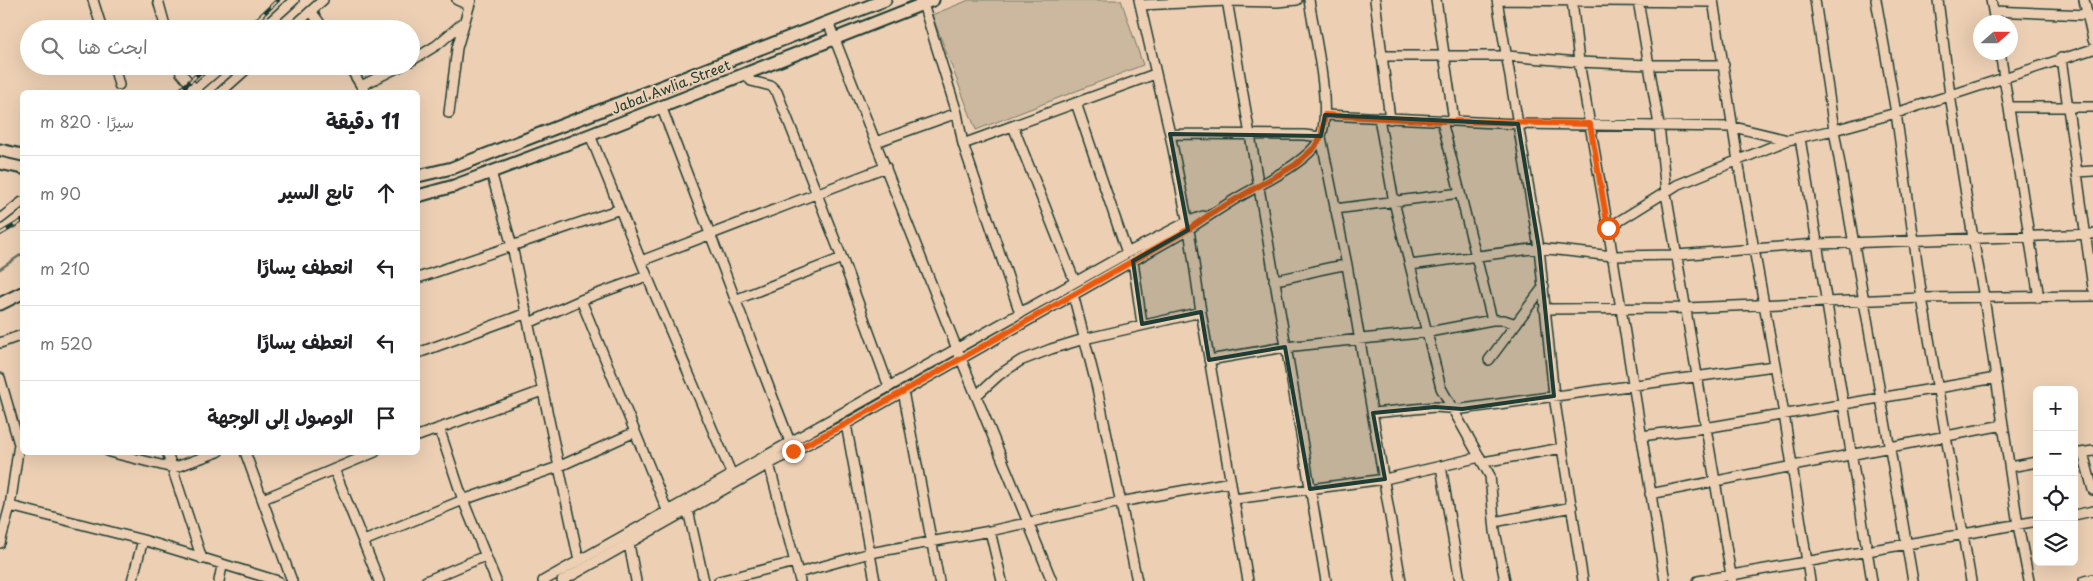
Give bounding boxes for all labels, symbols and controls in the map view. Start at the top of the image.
north arrow [1973,15,2018,60]
search box [20,20,420,75]
text: ابحث هنا [78,32,148,60]
icon: search [38,34,66,62]
street label: Jabal Awlia Street [608,54,734,119]
text: 11 دقيقة [326,104,400,136]
text: سيرًا · 820 m [40,109,134,133]
text: تابع السير [279,177,353,205]
icon: ahead [372,179,400,207]
text: 90 m [40,181,81,205]
route start [1597,217,1620,240]
text: انعطف يسارًا [257,252,353,280]
icon: left [372,254,400,282]
text: 210 m [40,256,90,280]
text: انعطف يسارًا [257,327,353,355]
icon: left [372,329,400,357]
text: 520 m [40,331,92,355]
map controls [2033,386,2078,566]
button: + [2033,386,2078,431]
text: الوصول إلى الوجهة [207,402,353,430]
icon: arrive [372,404,400,432]
button: − [2033,431,2078,476]
route end [782,440,805,463]
button: locate [2033,476,2078,521]
button: layers [2033,521,2078,566]

